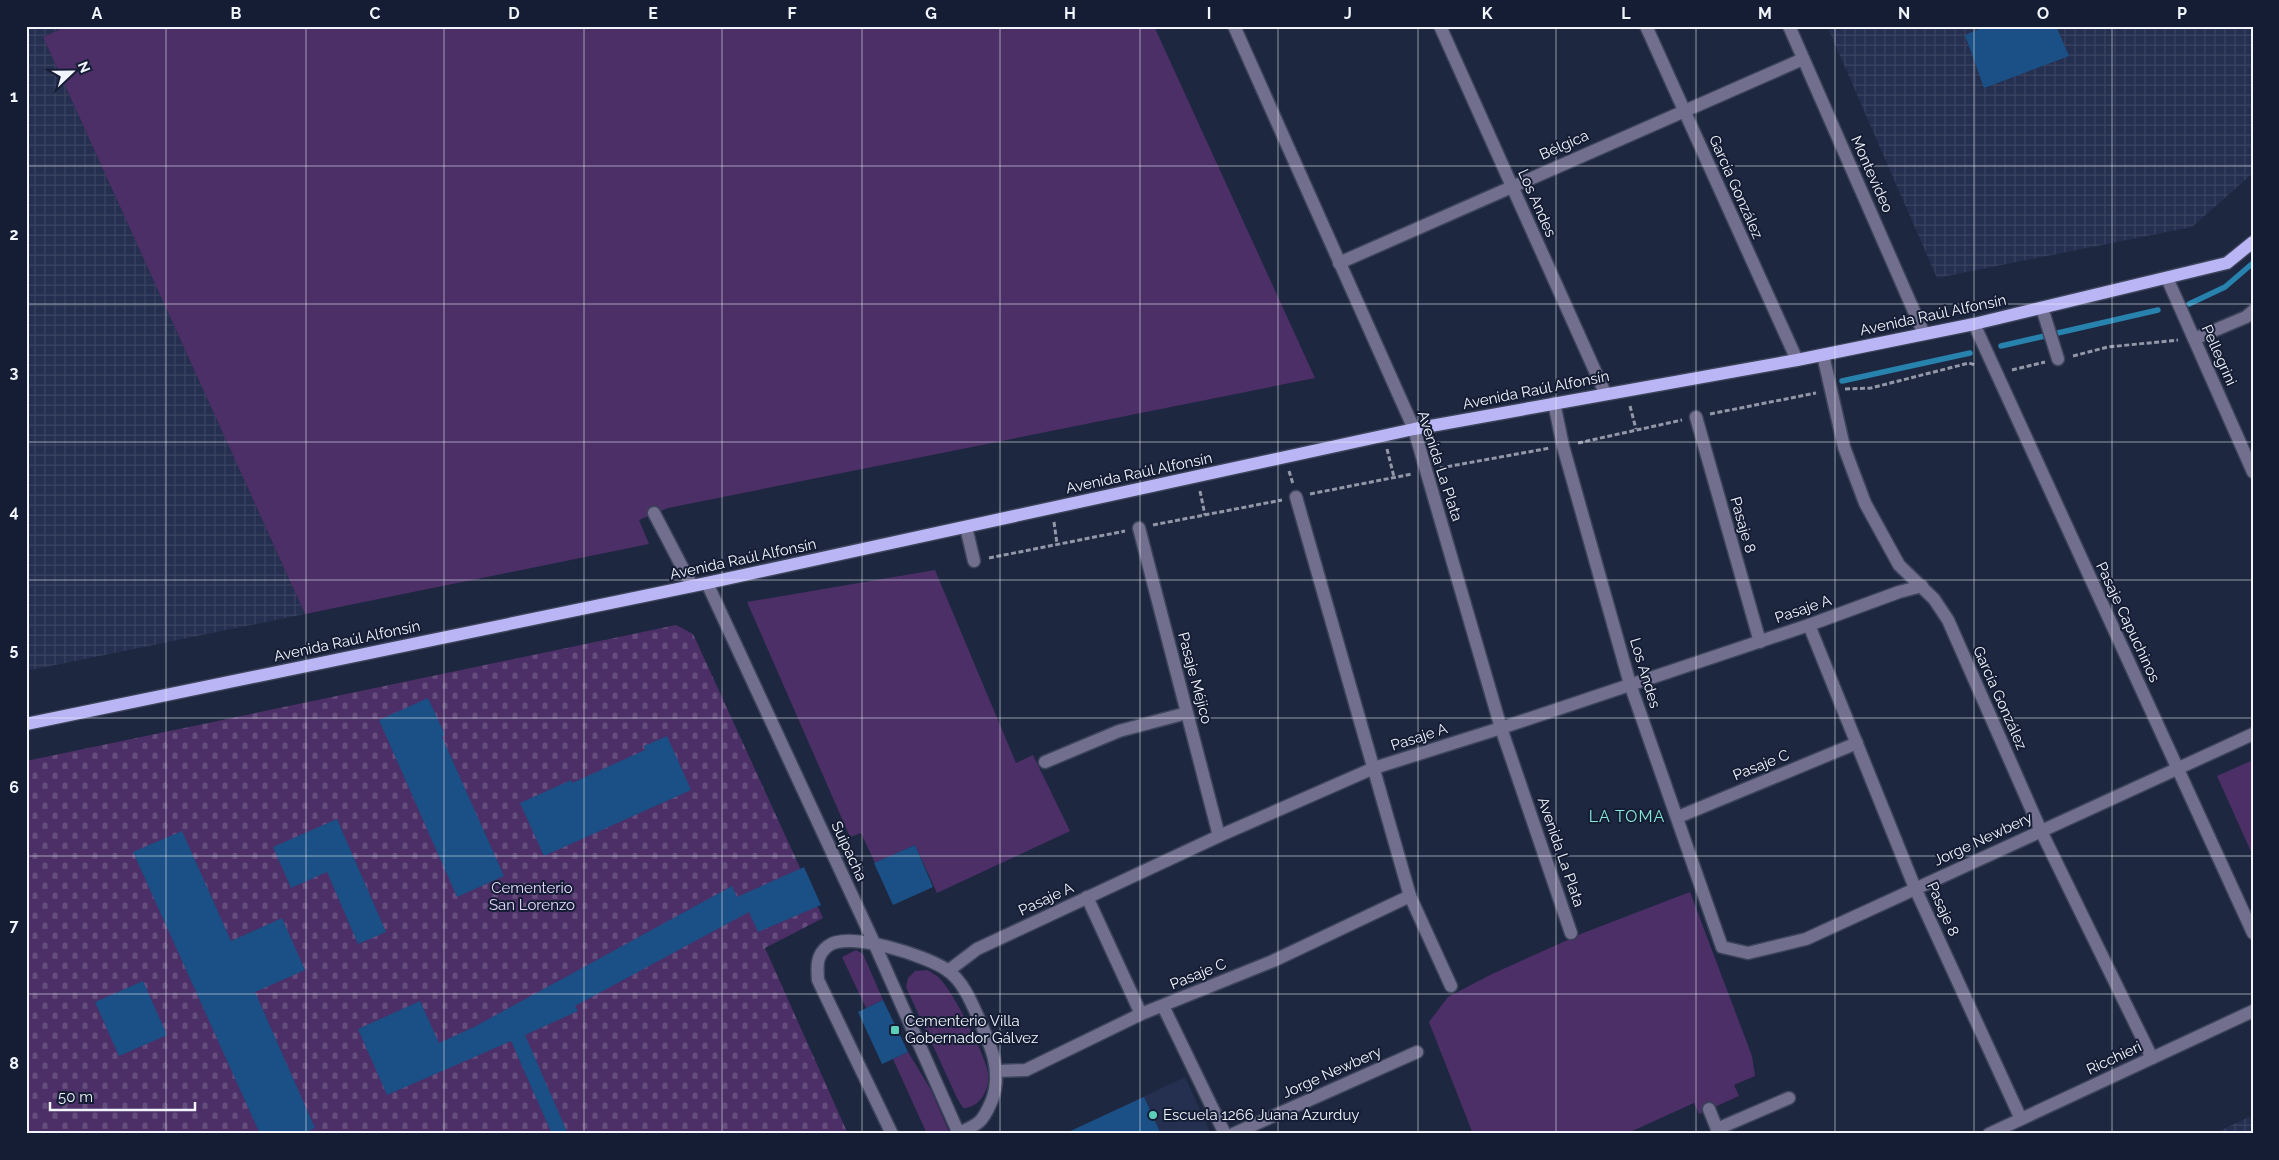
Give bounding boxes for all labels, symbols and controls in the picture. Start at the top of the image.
text: A [92,4,103,23]
text: B [231,4,242,23]
text: C [370,4,381,23]
text: D [508,4,520,23]
text: E [648,4,658,23]
text: F [787,4,797,23]
text: G [925,4,937,23]
text: H [1064,4,1076,23]
text: I [1207,4,1211,23]
text: J [1344,4,1352,23]
text: K [1482,4,1493,23]
text: L [1621,4,1631,23]
text: M [1758,4,1772,23]
text: N [1898,4,1910,23]
text: O [2037,4,2049,23]
text: P [2177,4,2187,23]
north arrow [48,48,98,98]
text: N [75,59,93,75]
text: 1 [10,87,18,106]
street label: Bélgica [1537,126,1591,164]
street label: García González [1705,132,1767,242]
street label: Montevideo [1847,133,1897,215]
street label: Los Andes [1514,166,1560,240]
text: 2 [9,225,19,244]
street label: Avenida Raúl Alfonsín [1858,291,2008,339]
street label: Pellegrini [2198,322,2240,388]
text: 3 [10,363,19,382]
street label: Avenida Raúl Alfonsín [1461,367,1611,413]
street label: Avenida La Plata [1414,409,1466,523]
street label: Avenida Raúl Alfonsín [1064,449,1214,497]
street label: Pasaje 8 [1726,495,1760,555]
text: 4 [9,502,19,521]
street label: Avenida Raúl Alfonsín [668,535,818,583]
street label: Pasaje Capuchinos [2092,559,2164,685]
street label: Pasaje A [1772,591,1834,627]
street label: Avenida Raúl Alfonsín [272,617,422,665]
street label: Pasaje Méjico [1174,630,1216,726]
street label: Los Andes [1626,636,1664,710]
text: 5 [10,640,19,659]
street label: García González [1969,643,2031,753]
street label: Pasaje A [1388,719,1450,755]
street label: Pasaje C [1730,746,1792,784]
text: 6 [9,778,19,797]
street label: Avenida La Plata [1534,795,1588,909]
district label: LA TOMA [1589,807,1665,826]
street label: Jorge Newbery [1931,808,2035,870]
street label: Suipacha [827,818,871,884]
street label: Pasaje A [1016,878,1076,920]
park label: Cementerio San Lorenzo [489,879,575,914]
street label: Pasaje 8 [1923,879,1963,939]
text: 7 [10,916,19,935]
street label: Pasaje C [1167,955,1229,993]
place label: Cementerio Villa Gobernador Gálvez [905,1012,1038,1047]
marker: Cementerio Villa Gobernador Gálvez [889,1024,901,1036]
street label: Ricchieri [2084,1037,2144,1079]
street label: Jorge Newbery [1280,1042,1384,1102]
text: 8 [9,1054,19,1073]
scale bar [50,1080,195,1112]
text: 50 m [58,1088,93,1106]
place label: Escuela 1266 Juana Azurduy [1163,1106,1360,1124]
marker: Escuela 1266 Juana Azurduy [1147,1109,1159,1121]

